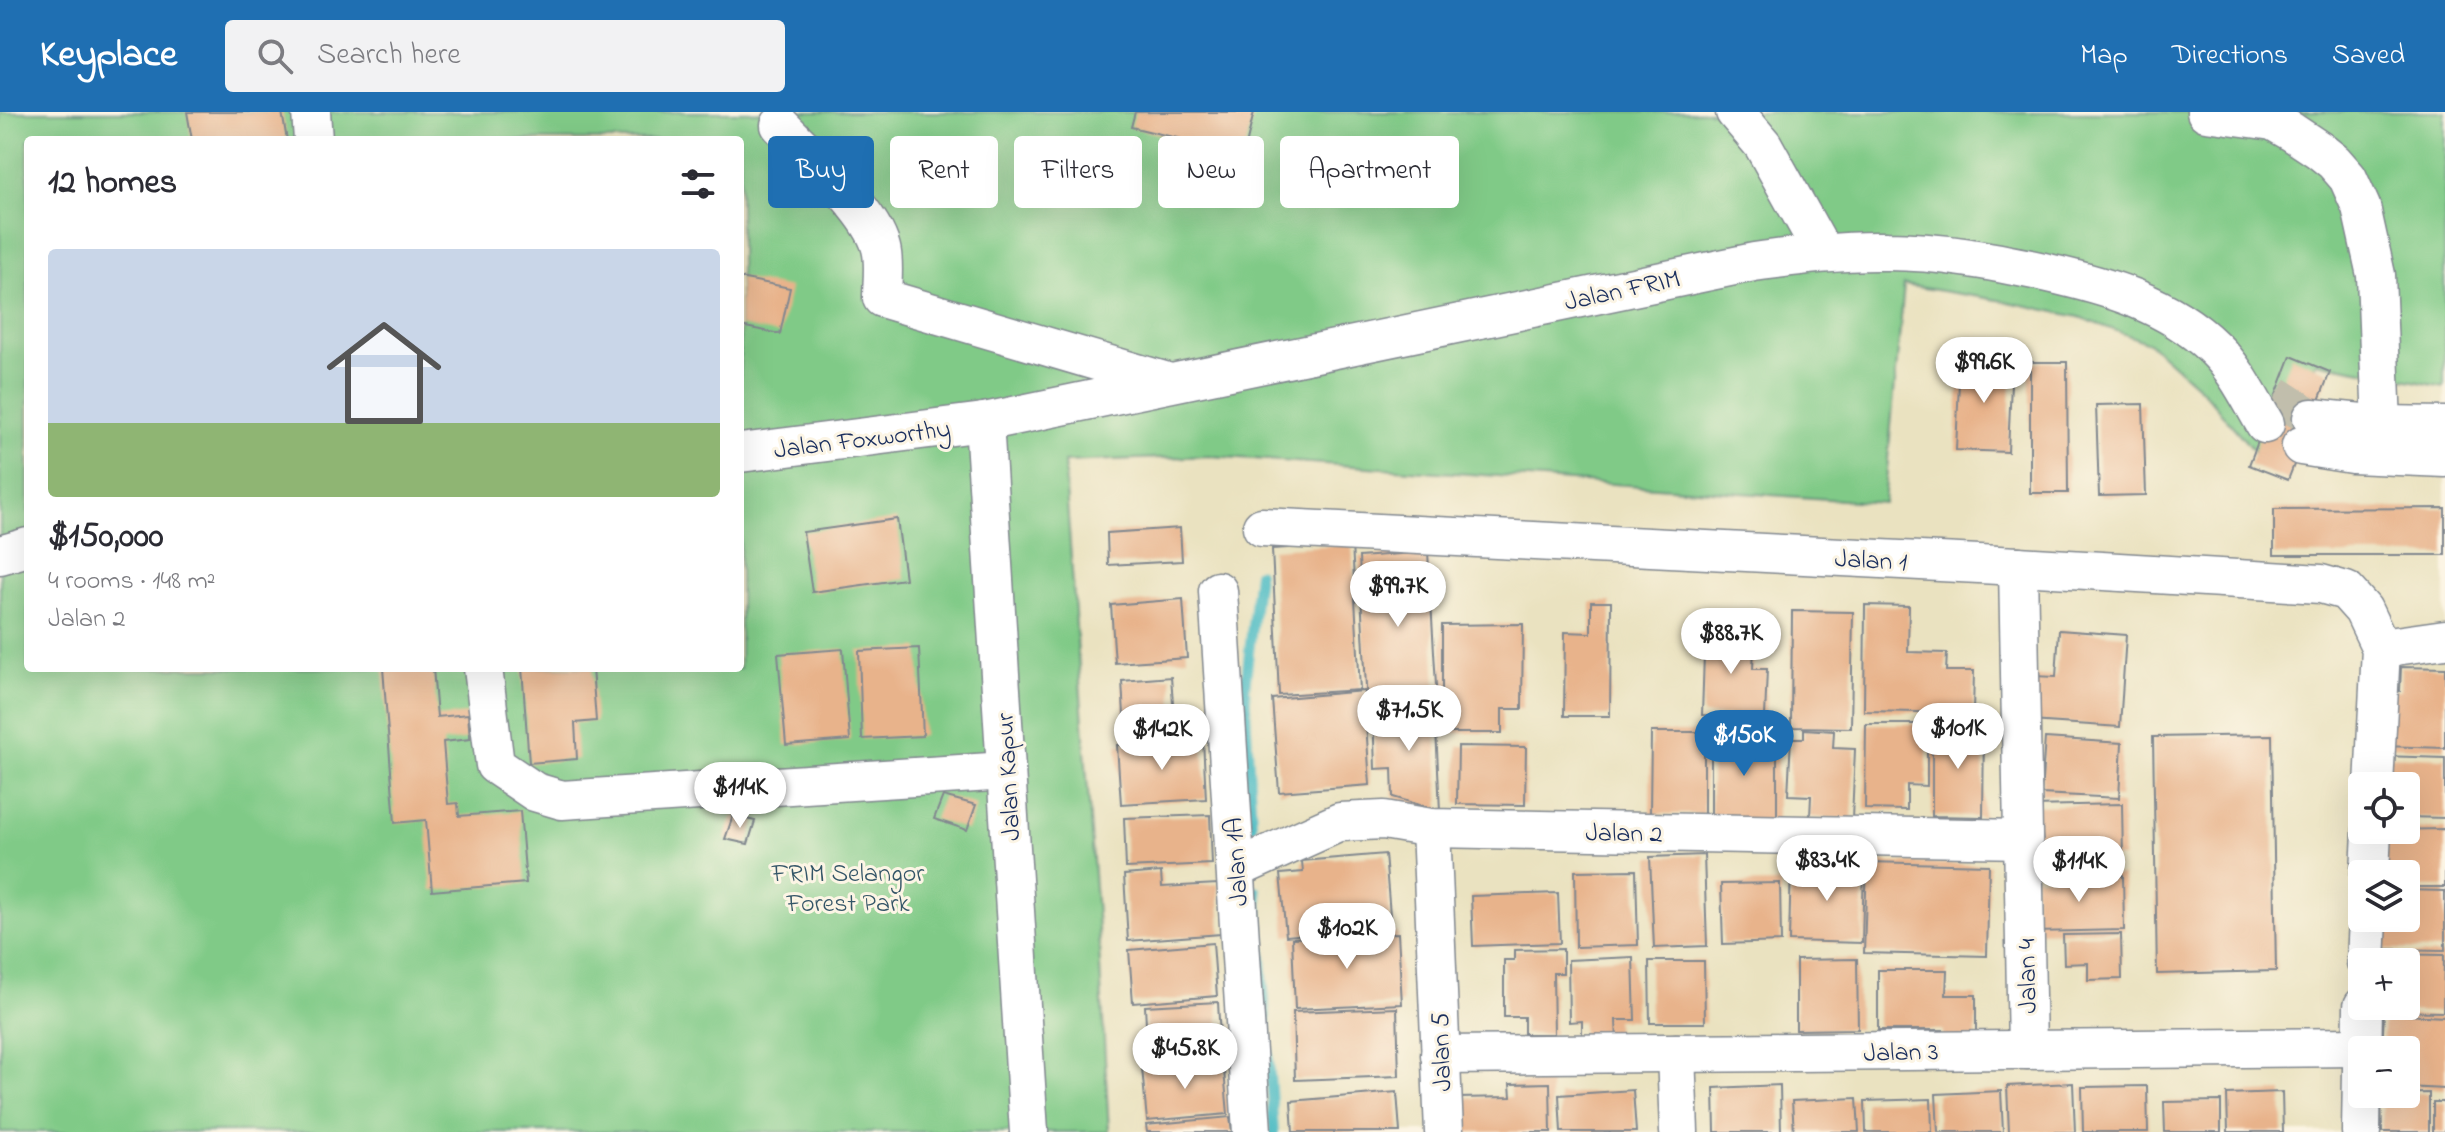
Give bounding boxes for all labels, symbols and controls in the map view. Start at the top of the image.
search box [225,20,785,92]
text: Keyplace [40,28,177,84]
icon: search [253,34,297,78]
text: Search here [317,34,461,78]
text: Map [2080,36,2128,77]
text: Directions [2172,36,2288,77]
text: Saved [2332,36,2405,77]
chip: Buy [768,136,874,208]
chip: Rent [890,136,998,208]
chip: Filters [1014,136,1142,208]
chip: New [1158,136,1264,208]
chip: Apartment [1280,136,1459,208]
text: 12 homes [48,159,177,209]
icon: filters [676,162,720,206]
street label: Jalan FRIM [1561,261,1684,323]
icon: home [312,301,456,445]
pin: $99.6K [1919,337,2049,405]
text: $99.6K [1954,344,2014,382]
street label: Jalan Foxworthy [772,411,953,471]
text: $150,000 [48,513,163,563]
street label: Jalan 1 [1834,541,1908,583]
pin: $99.7K [1333,561,1463,629]
text: 4 rooms · 148 m² [48,563,215,601]
text: $99.7K [1368,568,1428,606]
text: Jalan 2 [48,601,125,639]
pin: $88.7K [1666,608,1796,676]
text: $88.7K [1699,615,1763,653]
pin: $71.5K [1344,685,1474,753]
text: $71.5K [1375,692,1443,730]
pin: $101K [1902,703,2014,771]
pin: $142K [1106,704,1218,772]
pin: $150K [1688,710,1800,778]
text: $101K [1930,710,1986,748]
street label: Jalan Kapur [988,711,1032,842]
text: $142K [1132,711,1192,749]
text: $150K [1713,717,1775,755]
pin: $114K [684,762,796,830]
text: $114K [712,769,768,807]
map controls [2348,772,2420,1108]
button: locate [2348,772,2420,844]
street label: Jalan 2 [1585,815,1663,855]
street label: Jalan 1A [1216,816,1260,907]
pin: $83.4K [1762,835,1892,903]
pin: $114K [2023,836,2135,904]
text: $83.4K [1795,842,1859,880]
text: $114K [2051,843,2107,881]
park label: FRIM Selangor Forest Park [771,856,925,924]
button: layers [2348,860,2420,932]
pin: $102K [1291,903,1403,971]
text: $102K [1317,910,1377,948]
street label: Jalan 4 [2009,938,2049,1014]
button: + [2348,948,2420,1020]
street label: Jalan 5 [1423,1011,1463,1092]
pin: $45.8K [1120,1023,1250,1091]
text: $45.8K [1151,1030,1219,1068]
street label: Jalan 3 [1863,1034,1939,1074]
button: − [2348,1036,2420,1108]

